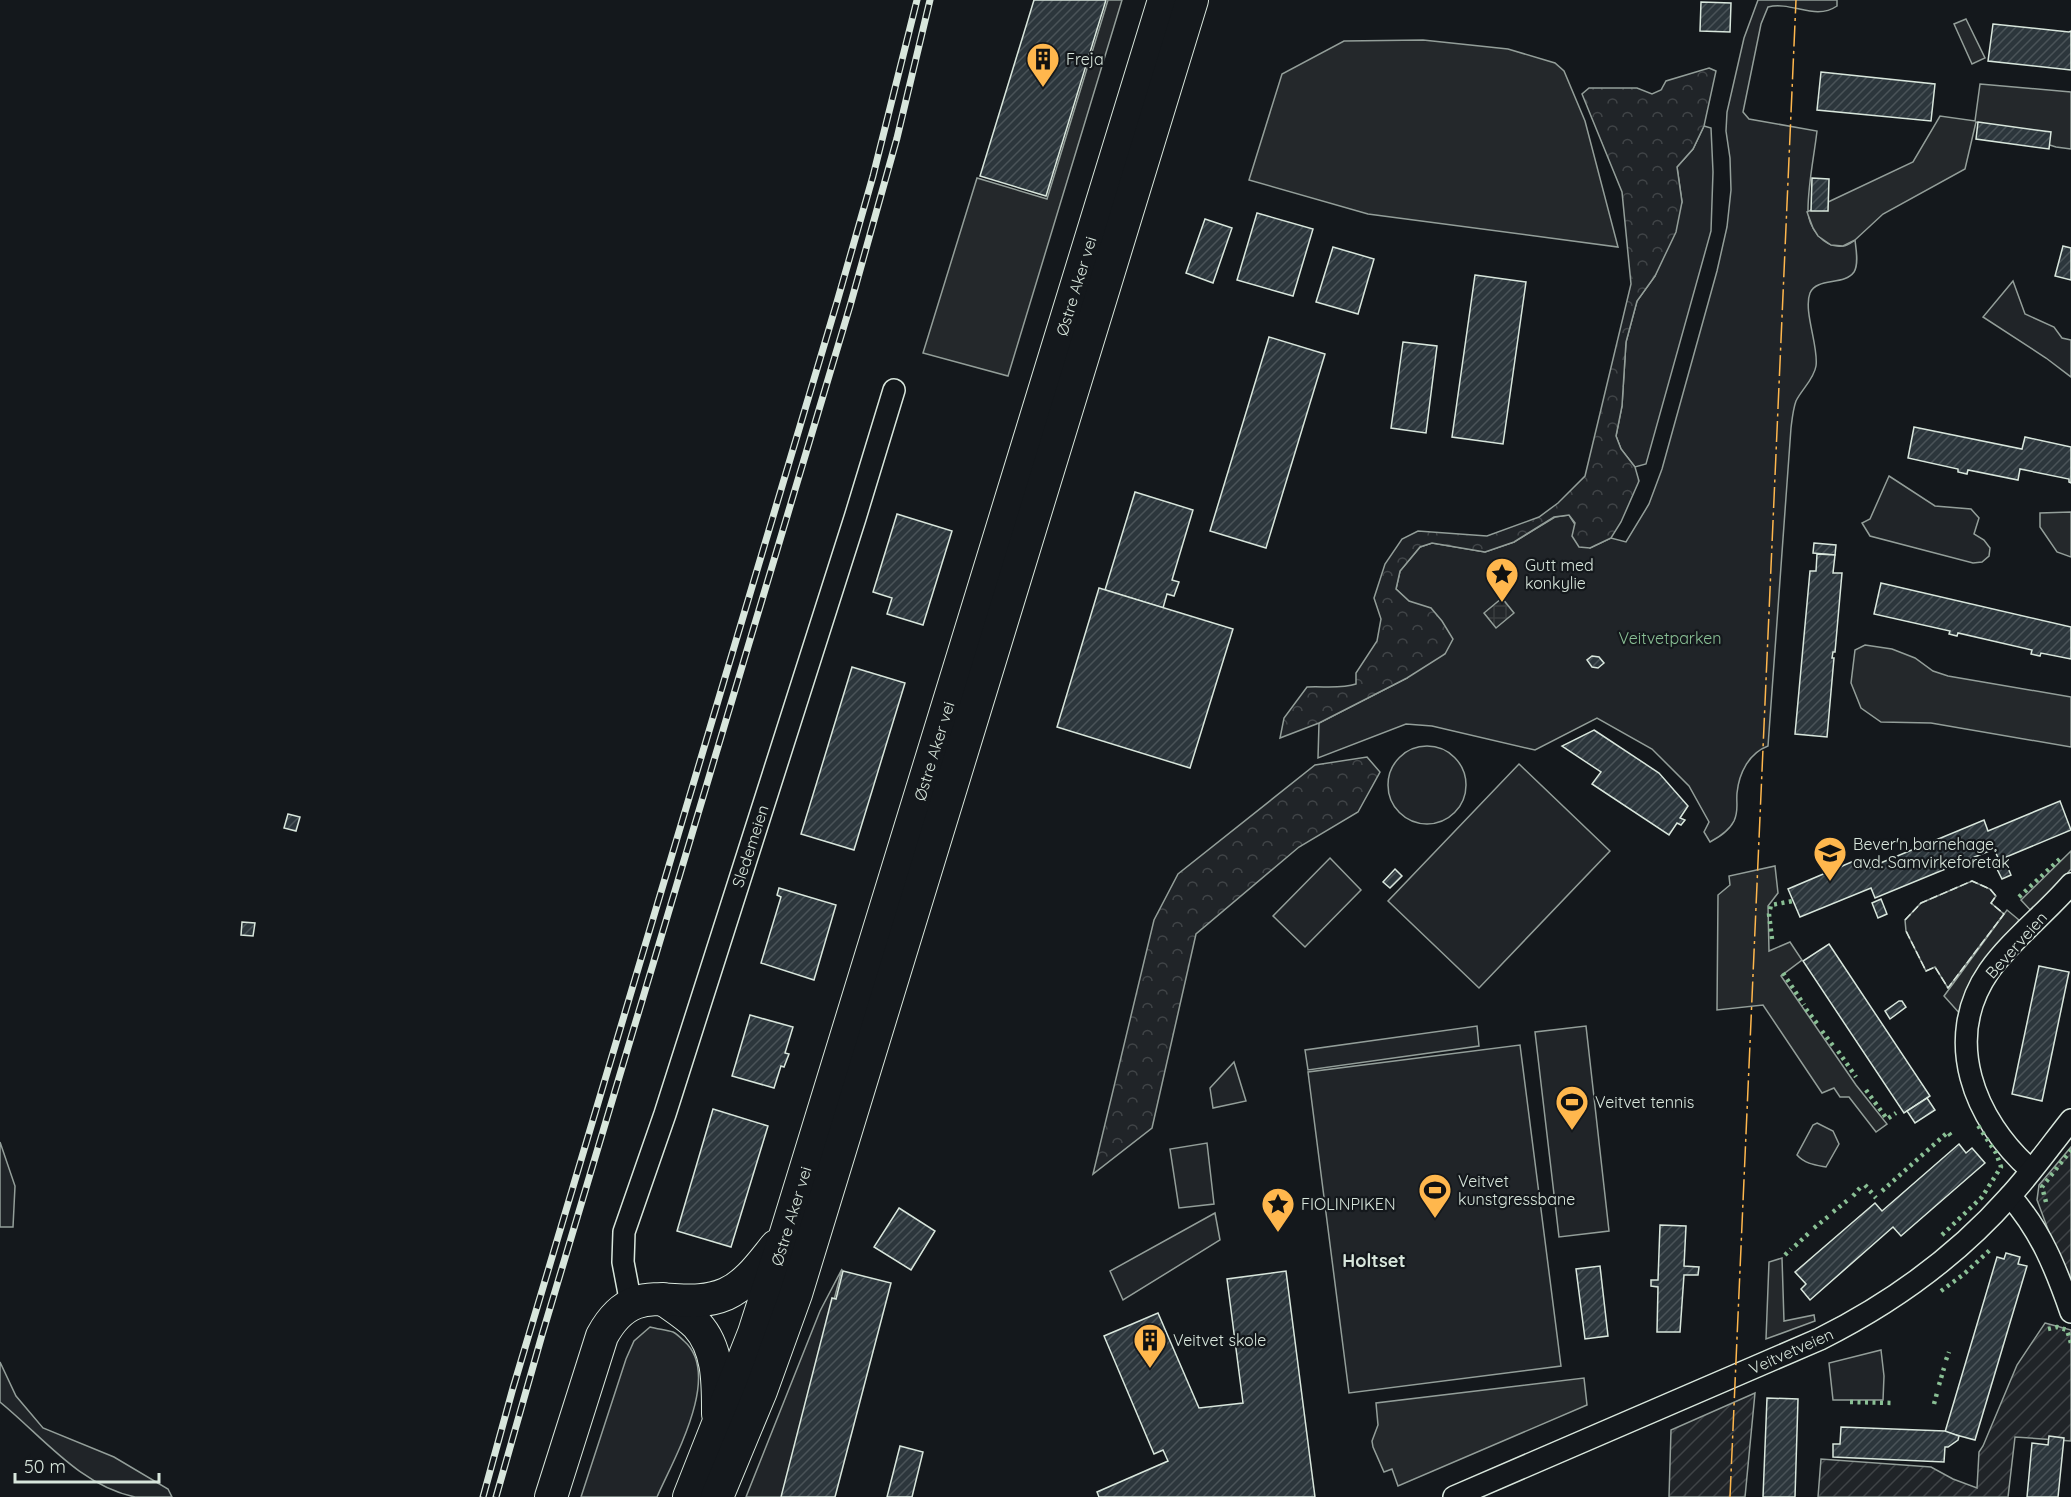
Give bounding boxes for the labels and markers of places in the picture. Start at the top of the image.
building icon: Freja [1025,41,1061,88]
place label: Freja [1066,49,1104,69]
place label: Gutt med konkylie [1525,555,1594,593]
place icon: Gutt med konkylie [1484,556,1520,603]
place label: Bever'n barnehage, avd. Samvirkeforetak [1853,834,2010,872]
school or university icon: Bever'n barnehage, avd. Samvirkeforetak [1812,835,1848,882]
sports icon: Veitvet tennis [1554,1084,1590,1131]
place label: Veitvet tennis [1595,1092,1694,1112]
place label: Veitvet kunstgressbane [1458,1171,1575,1209]
sports icon: Veitvet kunstgressbane [1417,1172,1453,1219]
place icon: FIOLINPIKEN [1260,1186,1296,1233]
place label: FIOLINPIKEN [1301,1194,1396,1214]
building icon: Veitvet skole [1132,1322,1168,1369]
place label: Veitvet skole [1173,1330,1266,1350]

